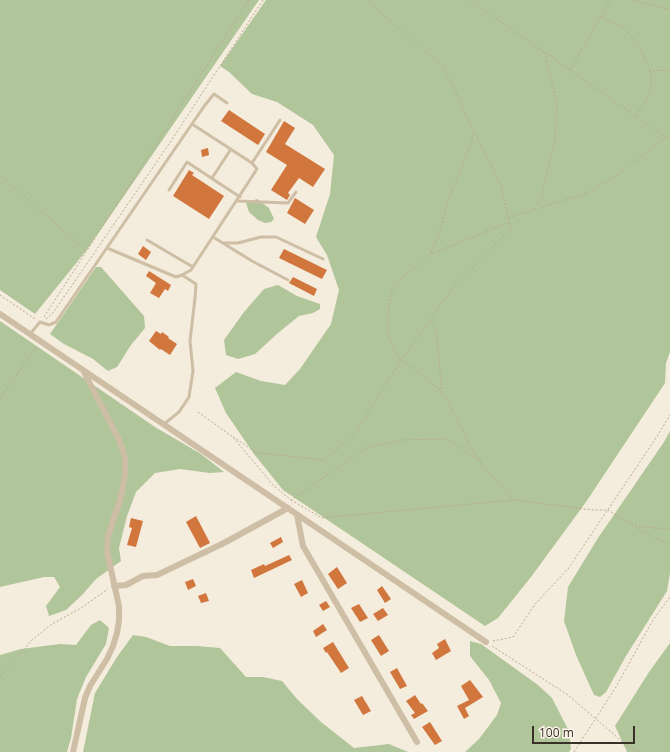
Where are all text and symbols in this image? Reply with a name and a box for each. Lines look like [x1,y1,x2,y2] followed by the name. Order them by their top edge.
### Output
[534,718,637,744] scale bar
[539,724,574,741] text: 100 m

